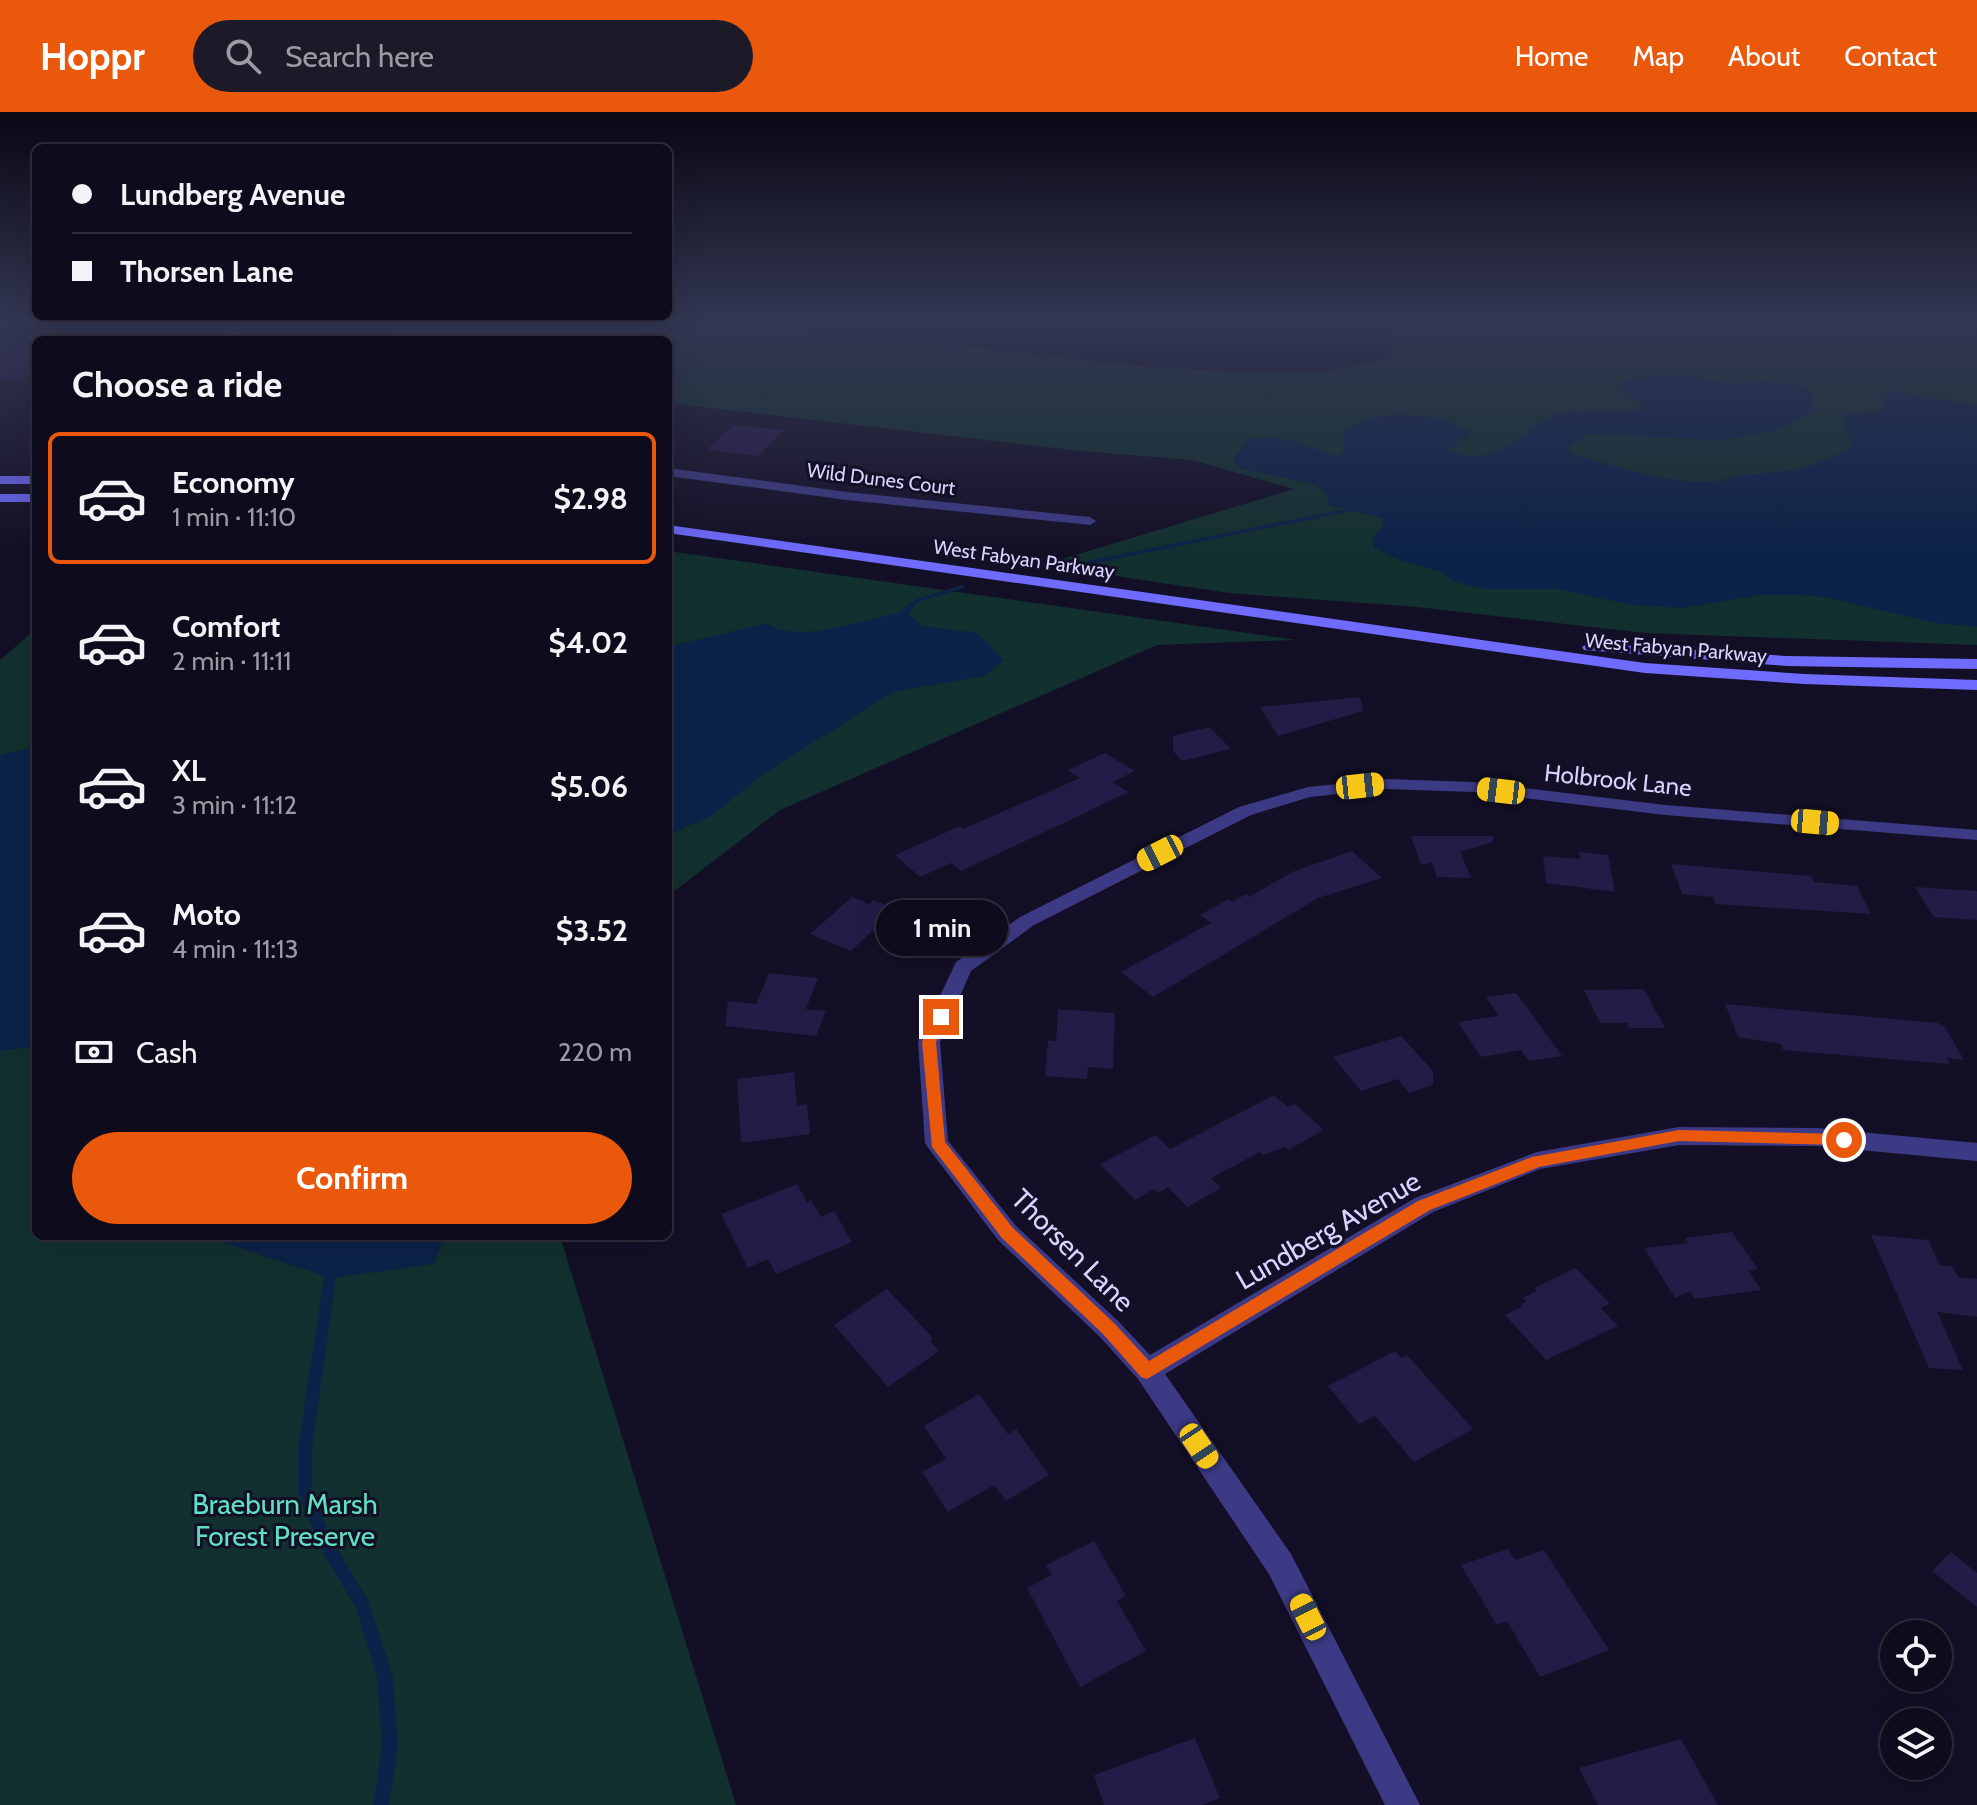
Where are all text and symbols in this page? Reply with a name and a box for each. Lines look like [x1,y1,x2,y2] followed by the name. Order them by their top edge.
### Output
[193,20,753,92] search box
[40,33,145,80] text: Hoppr
[221,34,265,78] icon: search
[285,38,434,75] text: Search here
[1515,39,1588,73] text: Home
[1632,39,1684,73] text: Map
[1728,39,1800,73] text: About
[1844,39,1937,73] text: Contact
[120,176,345,213] text: Lundberg Avenue
[120,253,293,290] text: Thorsen Lane
[72,362,282,406] text: Choose a ride
[806,458,957,500] street label: Wild Dunes Court
[76,462,148,534] icon: car
[172,464,295,501] text: Economy
[554,480,628,517] text: $2.98
[172,501,296,533] text: 1 min · 11:10
[932,534,1116,584] street label: West Fabyan Parkway
[76,606,148,678] icon: car
[172,608,280,645] text: Comfort
[549,624,628,661] text: $4.02
[1584,628,1768,668] street label: West Fabyan Parkway
[172,645,292,677] text: 2 min · 11:11
[76,750,148,822] icon: car
[172,752,206,789] text: XL
[1543,758,1693,802] street label: Holbrook Lane
[550,768,628,805] text: $5.06
[1335,772,1385,800] car
[1476,776,1526,806] car
[172,789,297,821] text: 3 min · 11:12
[1790,808,1840,836] car
[1133,831,1187,875] car
[76,894,148,966] icon: car
[172,896,241,933] text: Moto
[875,901,1007,957] callout: 1 min
[556,912,628,949] text: $3.52
[913,912,971,944] text: 1 min
[172,933,299,965] text: 4 min · 11:13
[923,999,959,1035] route end
[72,1030,116,1074] icon: cash
[136,1034,198,1071] text: Cash
[558,1036,632,1068] text: 220 m
[1826,1122,1862,1158] route start
[72,1132,632,1224] button: Confirm
[1230,1163,1426,1297] street label: Lundberg Avenue
[1005,1182,1141,1318] street label: Thorsen Lane
[1176,1419,1222,1473] car
[192,1487,378,1553] park label: Braeburn Marsh Forest Preserve
[1286,1590,1330,1644] car
[1880,1620,1952,1780] map controls
[1880,1620,1952,1692] button: locate
[1880,1708,1952,1780] button: layers

